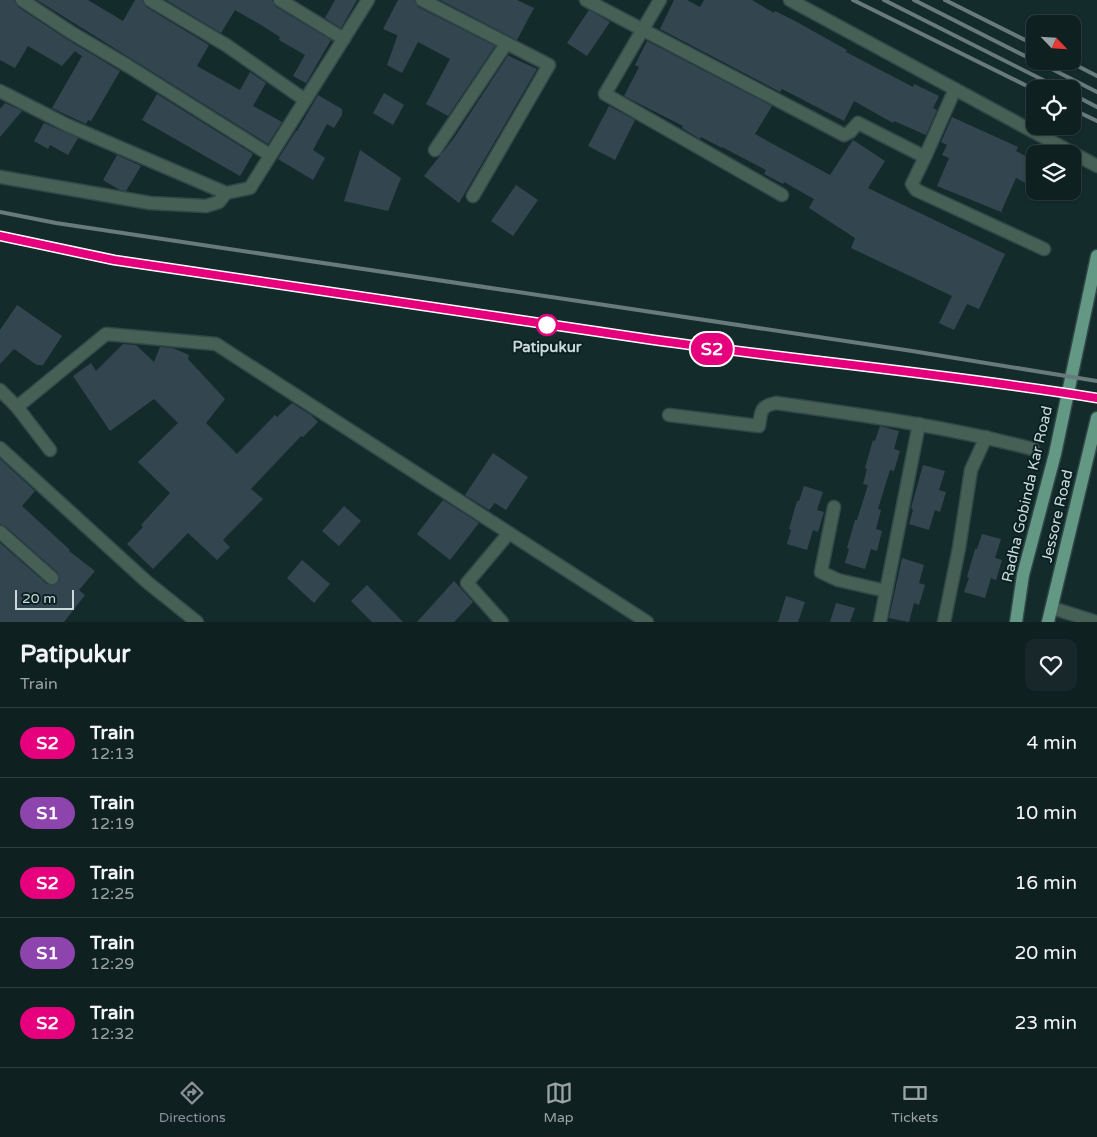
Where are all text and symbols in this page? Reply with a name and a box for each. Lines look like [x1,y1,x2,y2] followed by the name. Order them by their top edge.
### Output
[1026,15,1081,70] north arrow
[1026,15,1081,200] map controls
[1026,80,1081,135] button: locate
[1026,145,1081,200] button: layers
[536,314,558,336] marker: Patipukur
[690,333,734,365] line badge: S2
[512,338,582,357] place label: Patipukur
[701,338,723,360] text: S2
[998,404,1056,584] street label: Radha Gobinda Kar Road
[1038,468,1076,564] street label: Jessore Road
[15,587,74,610] scale bar
[22,590,56,607] text: 20 m
[1025,639,1077,691] button: heart
[20,640,131,669] text: Patipukur
[20,674,58,694] text: Train
[90,722,135,744] text: Train
[36,732,59,754] text: S2
[1026,732,1077,754] text: 4 min
[90,744,134,764] text: 12:13
[90,792,135,814] text: Train
[36,802,59,824] text: S1
[1014,802,1077,824] text: 10 min
[90,814,134,834] text: 12:19
[90,862,135,884] text: Train
[36,872,59,894] text: S2
[1014,872,1077,894] text: 16 min
[90,884,134,904] text: 12:25
[90,932,135,954] text: Train
[36,942,59,964] text: S1
[1014,942,1077,964] text: 20 min
[90,954,134,974] text: 12:29
[90,1002,135,1024] text: Train
[36,1012,59,1034] text: S2
[1014,1012,1077,1034] text: 23 min
[90,1024,134,1044] text: 12:32
[159,1079,226,1126] tab: Directions
[543,1079,574,1126] tab: Map
[891,1079,938,1126] tab: Tickets

